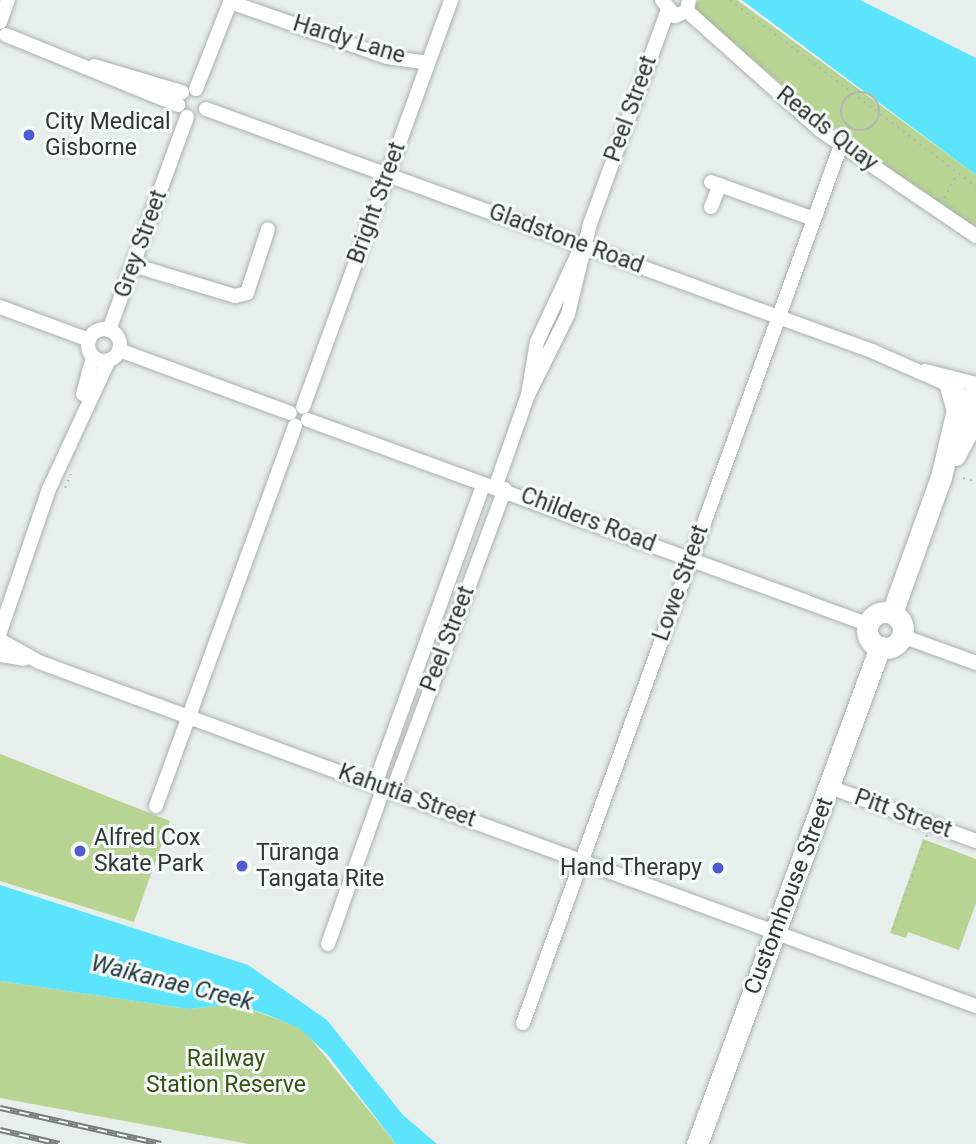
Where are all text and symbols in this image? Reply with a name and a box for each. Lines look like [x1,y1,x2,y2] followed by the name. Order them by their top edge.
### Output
[290,10,408,70] street label: Hardy Lane
[599,52,663,166] street label: Peel Street
[771,81,883,177] street label: Reads Quay
[45,108,171,162] place label: City Medical Gisborne
[19,125,39,145] marker: City Medical Gisborne
[342,139,412,267] street label: Bright Street
[109,186,173,302] street label: Grey Street
[485,198,647,280] street label: Gladstone Road
[517,482,659,558] street label: Childers Road
[647,521,715,645] street label: Lowe Street
[415,582,481,696] street label: Peel Street
[334,758,480,834] street label: Kahutia Street
[851,784,955,844] street label: Pitt Street
[739,793,839,999] street label: Customhouse Street
[94,824,204,878] place label: Alfred Cox Skate Park
[256,839,384,893] place label: Tūranga Tangata Rite
[72,843,88,859] marker: Alfred Cox Skate Park
[560,854,702,882] place label: Hand Therapy
[234,858,250,874] marker: Tūranga Tangata Rite
[708,858,728,878] marker: Hand Therapy
[88,949,256,1017] water label: Waikanae Creek
[146,1045,306,1099] park label: Railway Station Reserve

